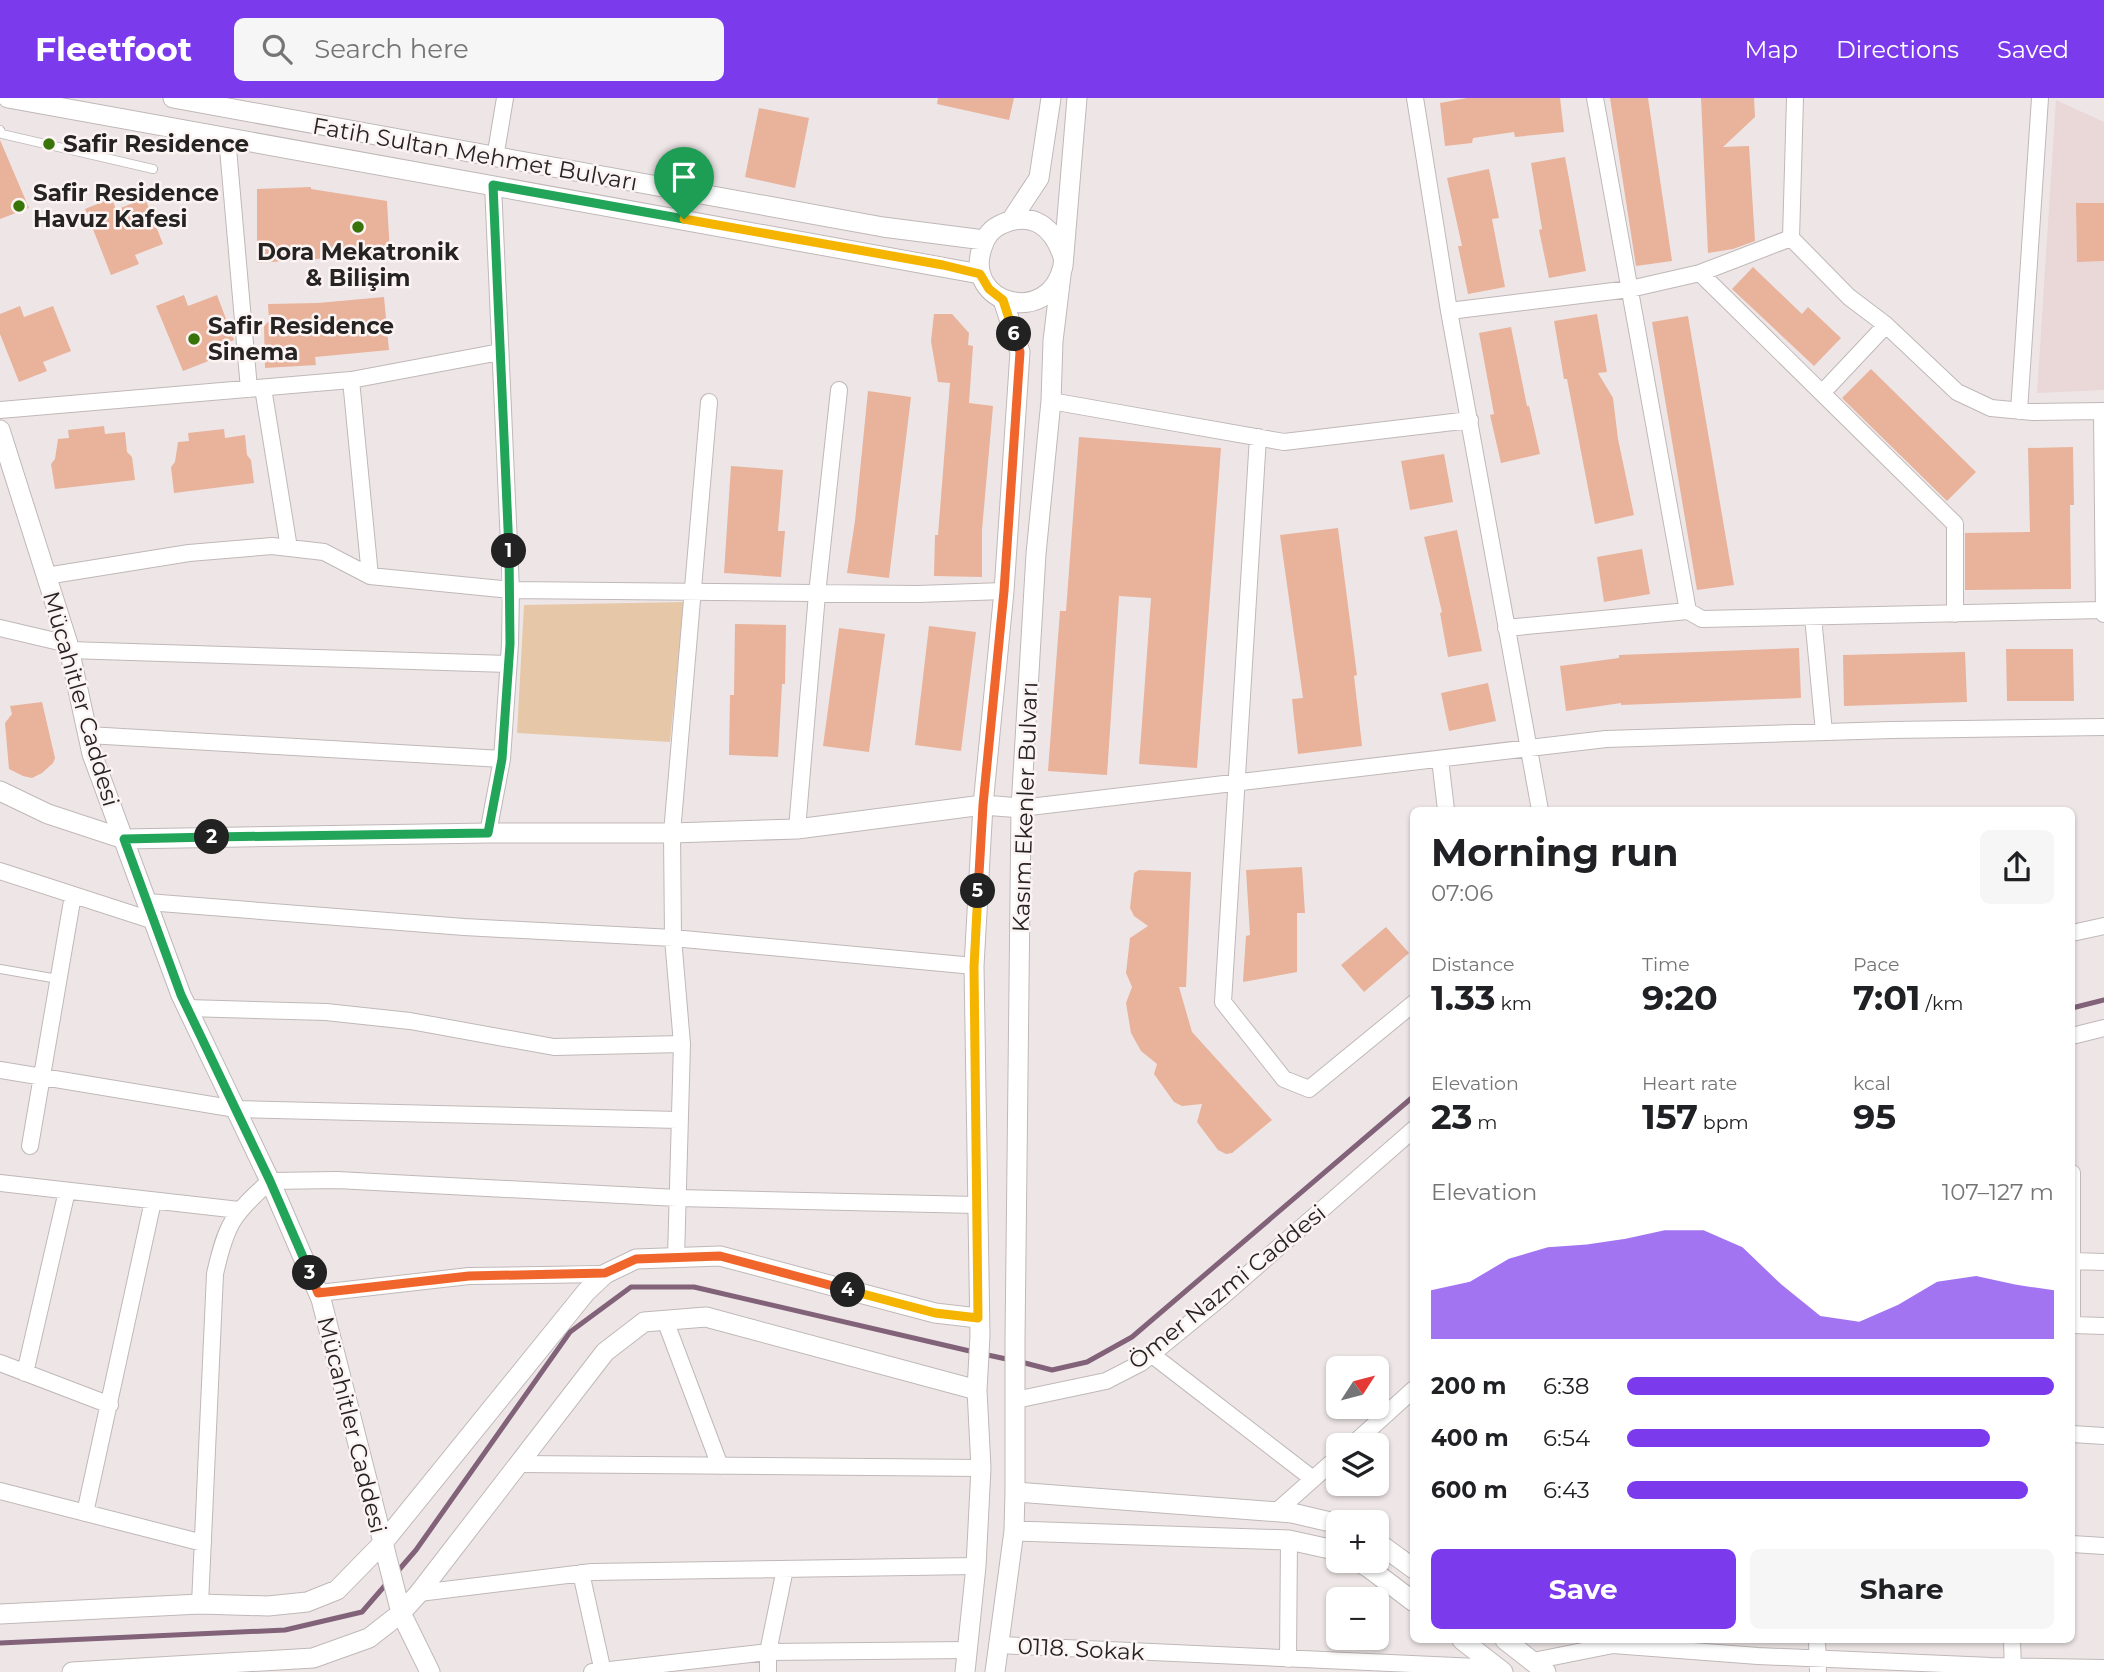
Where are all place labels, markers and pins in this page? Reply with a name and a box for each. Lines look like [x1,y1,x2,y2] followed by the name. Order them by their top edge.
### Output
[63,130,249,158] place label: Safir Residence
[41,136,57,152] marker: Safir Residence
[654,147,714,219] pin
[33,179,219,233] place label: Safir Residence Havuz Kafesi
[11,198,27,214] marker: Safir Residence Havuz Kafesi
[350,219,366,235] marker: Dora Mekatronik & Bilişim
[257,238,460,292] place label: Dora Mekatronik & Bilişim
[208,312,394,366] place label: Safir Residence Sinema
[996,316,1032,352] pin: 6
[186,331,202,347] marker: Safir Residence Sinema
[491,533,526,568] pin: 1
[194,820,230,854] pin: 2
[960,874,996,908] pin: 5
[292,1256,328,1290] pin: 3
[830,1272,866,1308] pin: 4

